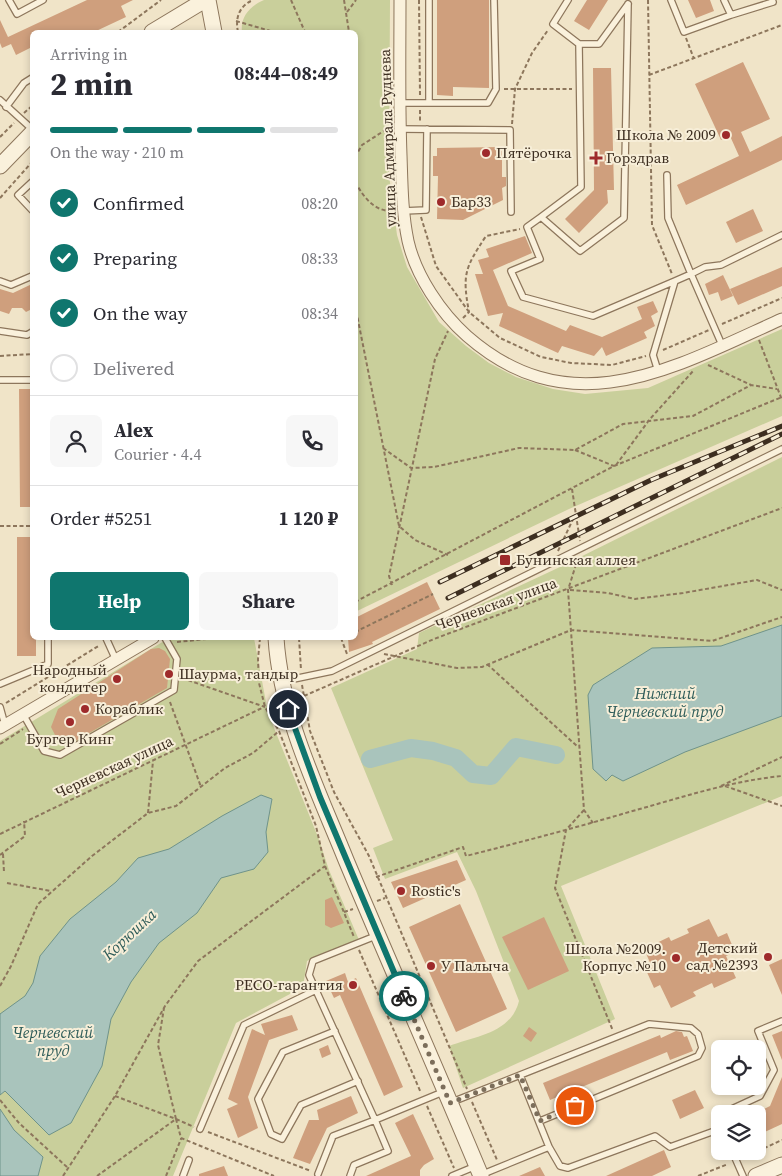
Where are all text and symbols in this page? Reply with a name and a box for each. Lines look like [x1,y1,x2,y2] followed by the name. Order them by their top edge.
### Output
[50,43,128,65] text: Arriving in
[374,48,401,227] street label: улица Адмирала Руднева
[234,60,338,86] text: 08:44–08:49
[50,62,133,106] text: 2 min
[616,124,716,145] place label: Школа № 2009
[720,129,732,141] marker: Школа № 2009
[50,141,184,163] text: On the way · 210 m
[496,142,572,163] place label: Пятёрочка
[480,147,492,159] marker: Пятёрочка
[606,147,669,168] place label: Горздрав
[590,152,602,164] marker: Горздрав
[50,189,78,217] icon: check
[93,190,184,216] text: Confirmed
[451,191,491,212] place label: Бар33
[301,192,338,214] text: 08:20
[435,196,447,208] marker: Бар33
[50,244,78,272] icon: check
[93,245,177,271] text: Preparing
[301,247,338,269] text: 08:33
[50,299,78,327] icon: check
[93,300,188,326] text: On the way
[301,302,338,324] text: 08:34
[93,355,174,381] text: Delivered
[50,415,102,467] button: person
[286,415,338,467] button: phone
[114,417,153,443] text: Alex
[114,443,202,465] text: Courier · 4.4
[50,505,152,531] text: Order #5251
[278,505,338,531] text: 1 120 ₽
[516,549,636,570] place label: Бунинская аллея
[498,553,512,567] marker: Бунинская аллея
[50,572,189,630] button: Help
[199,572,338,630] button: Share
[432,572,560,635] street label: Черневская улица
[33,659,107,697] place label: Народный кондитер
[179,663,298,684] place label: Шаурма, тандыр
[163,668,175,680] marker: Шаурма, тандыр
[111,673,123,685] marker: Народный кондитер
[607,682,724,722] water label: Нижний Черневский пруд
[267,688,309,730] pin
[274,695,302,723] icon: home
[95,698,164,719] place label: Кораблик
[79,703,91,715] marker: Кораблик
[64,716,76,728] marker: Бургер Кинг
[26,728,114,749] place label: Бургер Кинг
[51,730,177,803] street label: Черневская улица
[411,880,461,901] place label: Rostic's
[395,885,407,897] marker: Rostic's
[96,903,161,965] water label: Корюшка
[686,937,758,975] place label: Детский сад №2393
[565,938,666,976] place label: Школа №2009. Корпус №10
[762,951,774,963] marker: Детский сад №2393
[670,952,682,964] marker: Школа №2009. Корпус №10
[441,955,509,976] place label: У Палыча
[425,960,437,972] marker: У Палыча
[379,971,429,1021] courier
[235,974,343,995] place label: РЕСО-гарантия
[347,979,359,991] marker: РЕСО-гарантия
[390,982,418,1010] icon: bike
[13,1021,94,1061] water label: Черневский пруд
[711,1040,766,1160] map controls
[711,1040,766,1095] button: locate
[554,1085,596,1127] pin
[561,1092,589,1120] icon: bag
[711,1105,766,1160] button: layers

